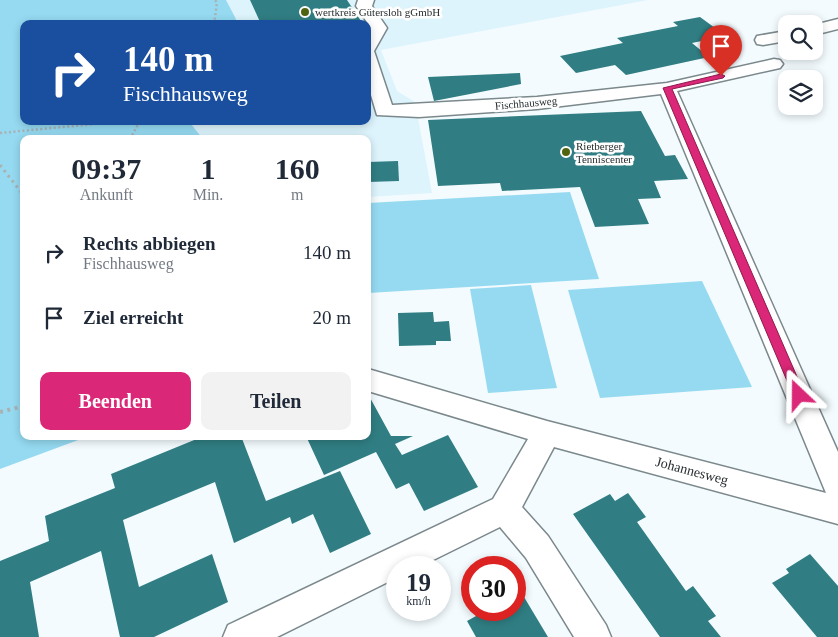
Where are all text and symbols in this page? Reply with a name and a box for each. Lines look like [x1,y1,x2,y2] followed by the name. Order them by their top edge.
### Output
[299,6,311,18] marker: wertkreis Gütersloh gGmbH
[315,6,440,18] place label: wertkreis Gütersloh gGmbH
[778,15,823,115] map controls
[778,15,823,60] button: search
[700,25,742,76] pin
[707,32,735,60] icon: arrive
[40,40,105,105] icon: right
[123,40,213,79] text: 140 m
[778,70,823,115] button: layers
[123,81,248,106] text: Fischhausweg
[494,94,558,112] street label: Fischhausweg
[576,140,632,165] place label: Rietberger Tenniscenter
[560,146,572,158] marker: Rietberger Tenniscenter
[71,152,141,185] text: 09:37
[200,152,215,185] text: 1
[275,152,320,185] text: 160
[80,186,133,203] text: Ankunft
[193,186,223,203] text: Min.
[291,186,303,203] text: m
[83,233,215,254] text: Rechts abbiegen
[40,239,68,267] icon: right
[303,242,351,263] text: 140 m
[83,255,174,272] text: Fischhausweg
[40,304,68,332] icon: arrive
[83,307,183,328] text: Ziel erreicht
[312,307,351,328] text: 20 m
[772,368,824,420] position arrow
[40,372,191,430] button: Beenden
[201,372,351,430] button: Teilen
[654,454,730,488] street label: Johannesweg
[461,556,526,621] speed limit sign: 30
[406,569,431,596] text: 19
[406,594,431,608] text: km/h

